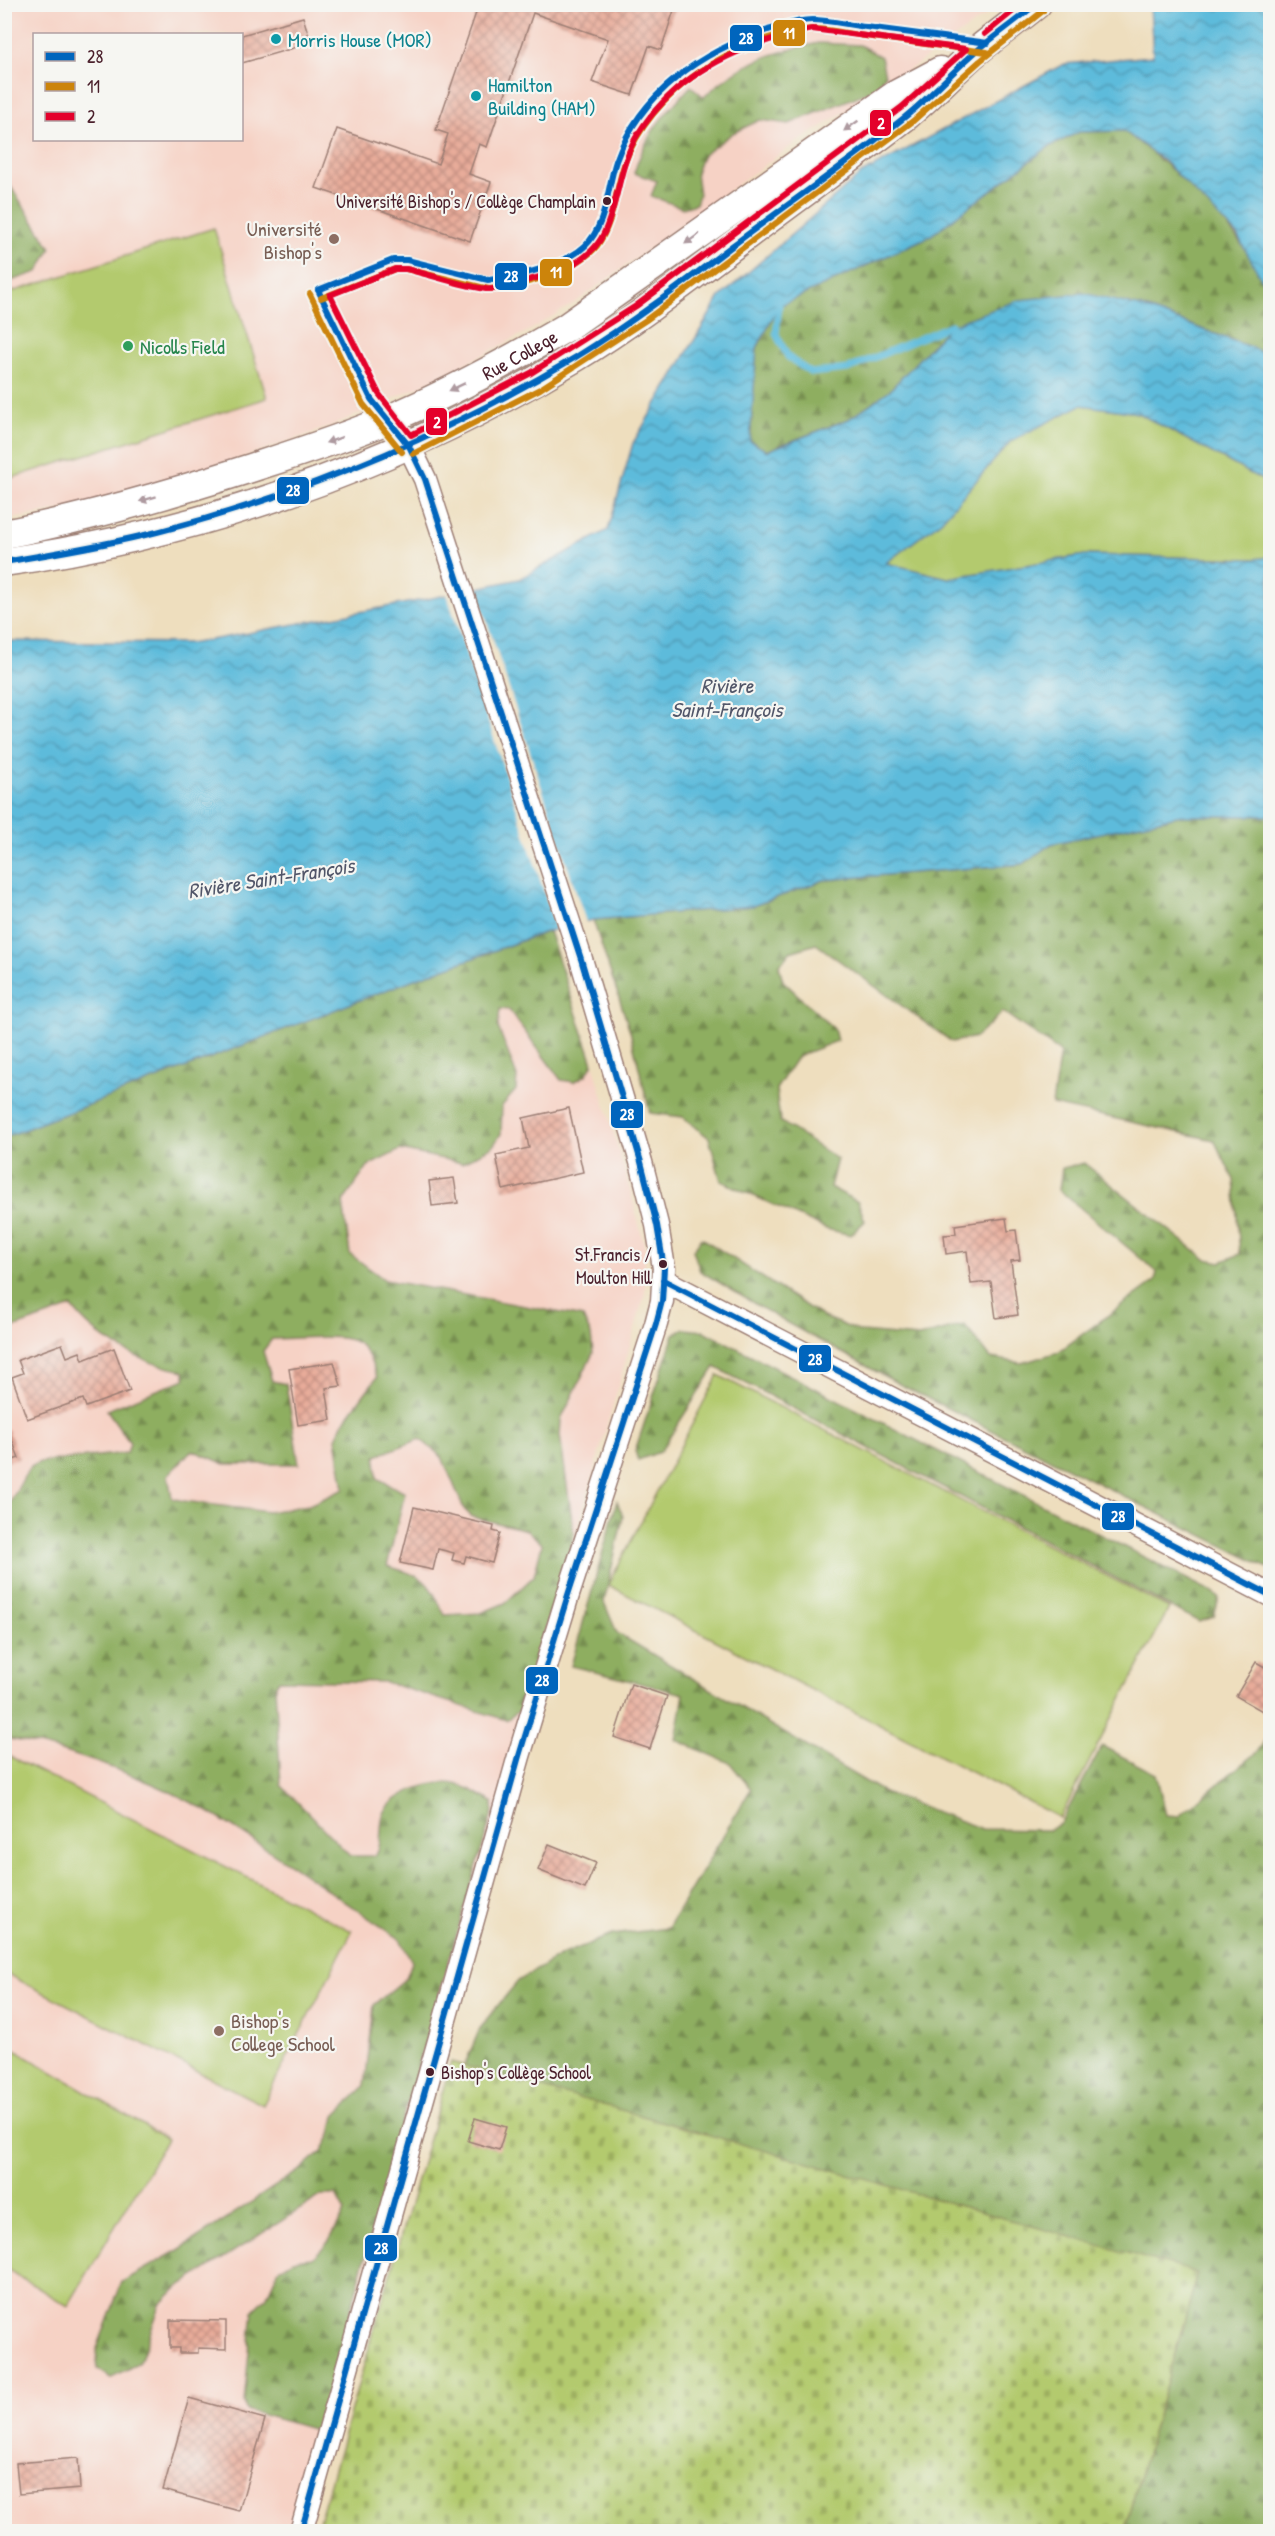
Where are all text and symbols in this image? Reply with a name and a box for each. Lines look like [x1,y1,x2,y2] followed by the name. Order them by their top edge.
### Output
[772,19,806,47] line badge: 11
[783,22,795,44] text: 11
[729,24,763,52] line badge: 28
[288,26,432,53] place label: Morris House (MOR)
[739,27,753,49] text: 28
[269,32,283,46] marker: Morris House (MOR)
[33,33,243,141] legend
[87,44,103,69] text: 28
[488,71,596,121] place label: Hamilton Building (HAM)
[87,74,100,99] text: 11
[469,89,483,103] marker: Hamilton Building (HAM)
[87,104,96,129] text: 2
[869,109,892,137] line badge: 2
[877,112,885,134] text: 2
[844,120,860,132] one-way arrow
[336,189,596,214] place label: Université Bishop's / Collège Champlain
[601,195,613,207] marker: Université Bishop's / Collège Champlain
[247,215,322,265] place label: Université Bishop's
[327,232,341,246] marker: Université Bishop's
[685,233,701,245] one-way arrow
[539,258,573,287] line badge: 11
[550,261,562,283] text: 11
[494,262,528,291] line badge: 28
[504,265,518,287] text: 28
[477,322,562,386] street label: Rue College
[140,333,225,360] place label: Nicolls Field
[121,339,135,353] marker: Nicolls Field
[448,383,465,392] one-way arrow
[425,407,448,436] line badge: 2
[433,411,441,433] text: 2
[325,435,343,445] one-way arrow
[276,476,310,505] line badge: 28
[286,479,300,501] text: 28
[139,495,157,504] one-way arrow
[672,671,784,724] water label: Rivière Saint-François
[186,850,358,905] water label: Rivière Saint-François
[610,1100,644,1129] line badge: 28
[620,1103,634,1125] text: 28
[575,1242,652,1290] place label: St.Francis / Moulton Hill
[657,1258,669,1270] marker: St.Francis / Moulton Hill
[798,1344,832,1373] line badge: 28
[808,1348,822,1370] text: 28
[1101,1502,1135,1531] line badge: 28
[1111,1505,1125,1527] text: 28
[525,1666,559,1695] line badge: 28
[535,1669,549,1691] text: 28
[231,2007,336,2057] place label: Bishop's College School
[212,2024,226,2038] marker: Bishop's College School
[441,2060,591,2085] place label: Bishop's Collège School
[424,2066,436,2078] marker: Bishop's Collège School
[364,2234,398,2262] line badge: 28
[374,2237,388,2259] text: 28

